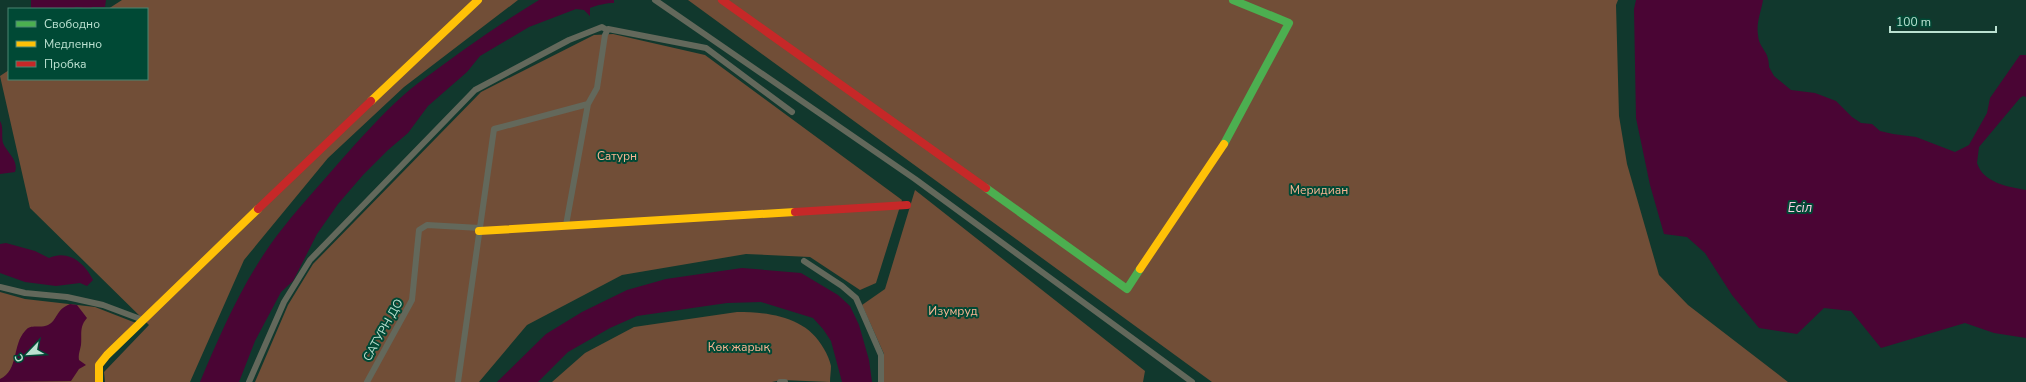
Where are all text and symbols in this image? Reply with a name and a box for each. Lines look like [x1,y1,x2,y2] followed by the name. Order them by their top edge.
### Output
[8,8,148,80] legend
[1890,8,1996,34] scale bar
[1896,14,1931,30] text: 100 m
[44,16,100,32] text: Свободно
[44,36,102,52] text: Медленно
[44,56,87,72] text: Пробка
[597,148,637,164] park label: Сатурн
[1290,182,1348,198] park label: Меридиан
[1788,199,1812,217] water label: Есіл
[359,296,407,364] street label: САТУРН ДО
[928,303,978,319] park label: Изумруд
[8,334,48,374] north arrow
[708,339,770,355] park label: Көк жарық
[11,351,28,365] text: С

